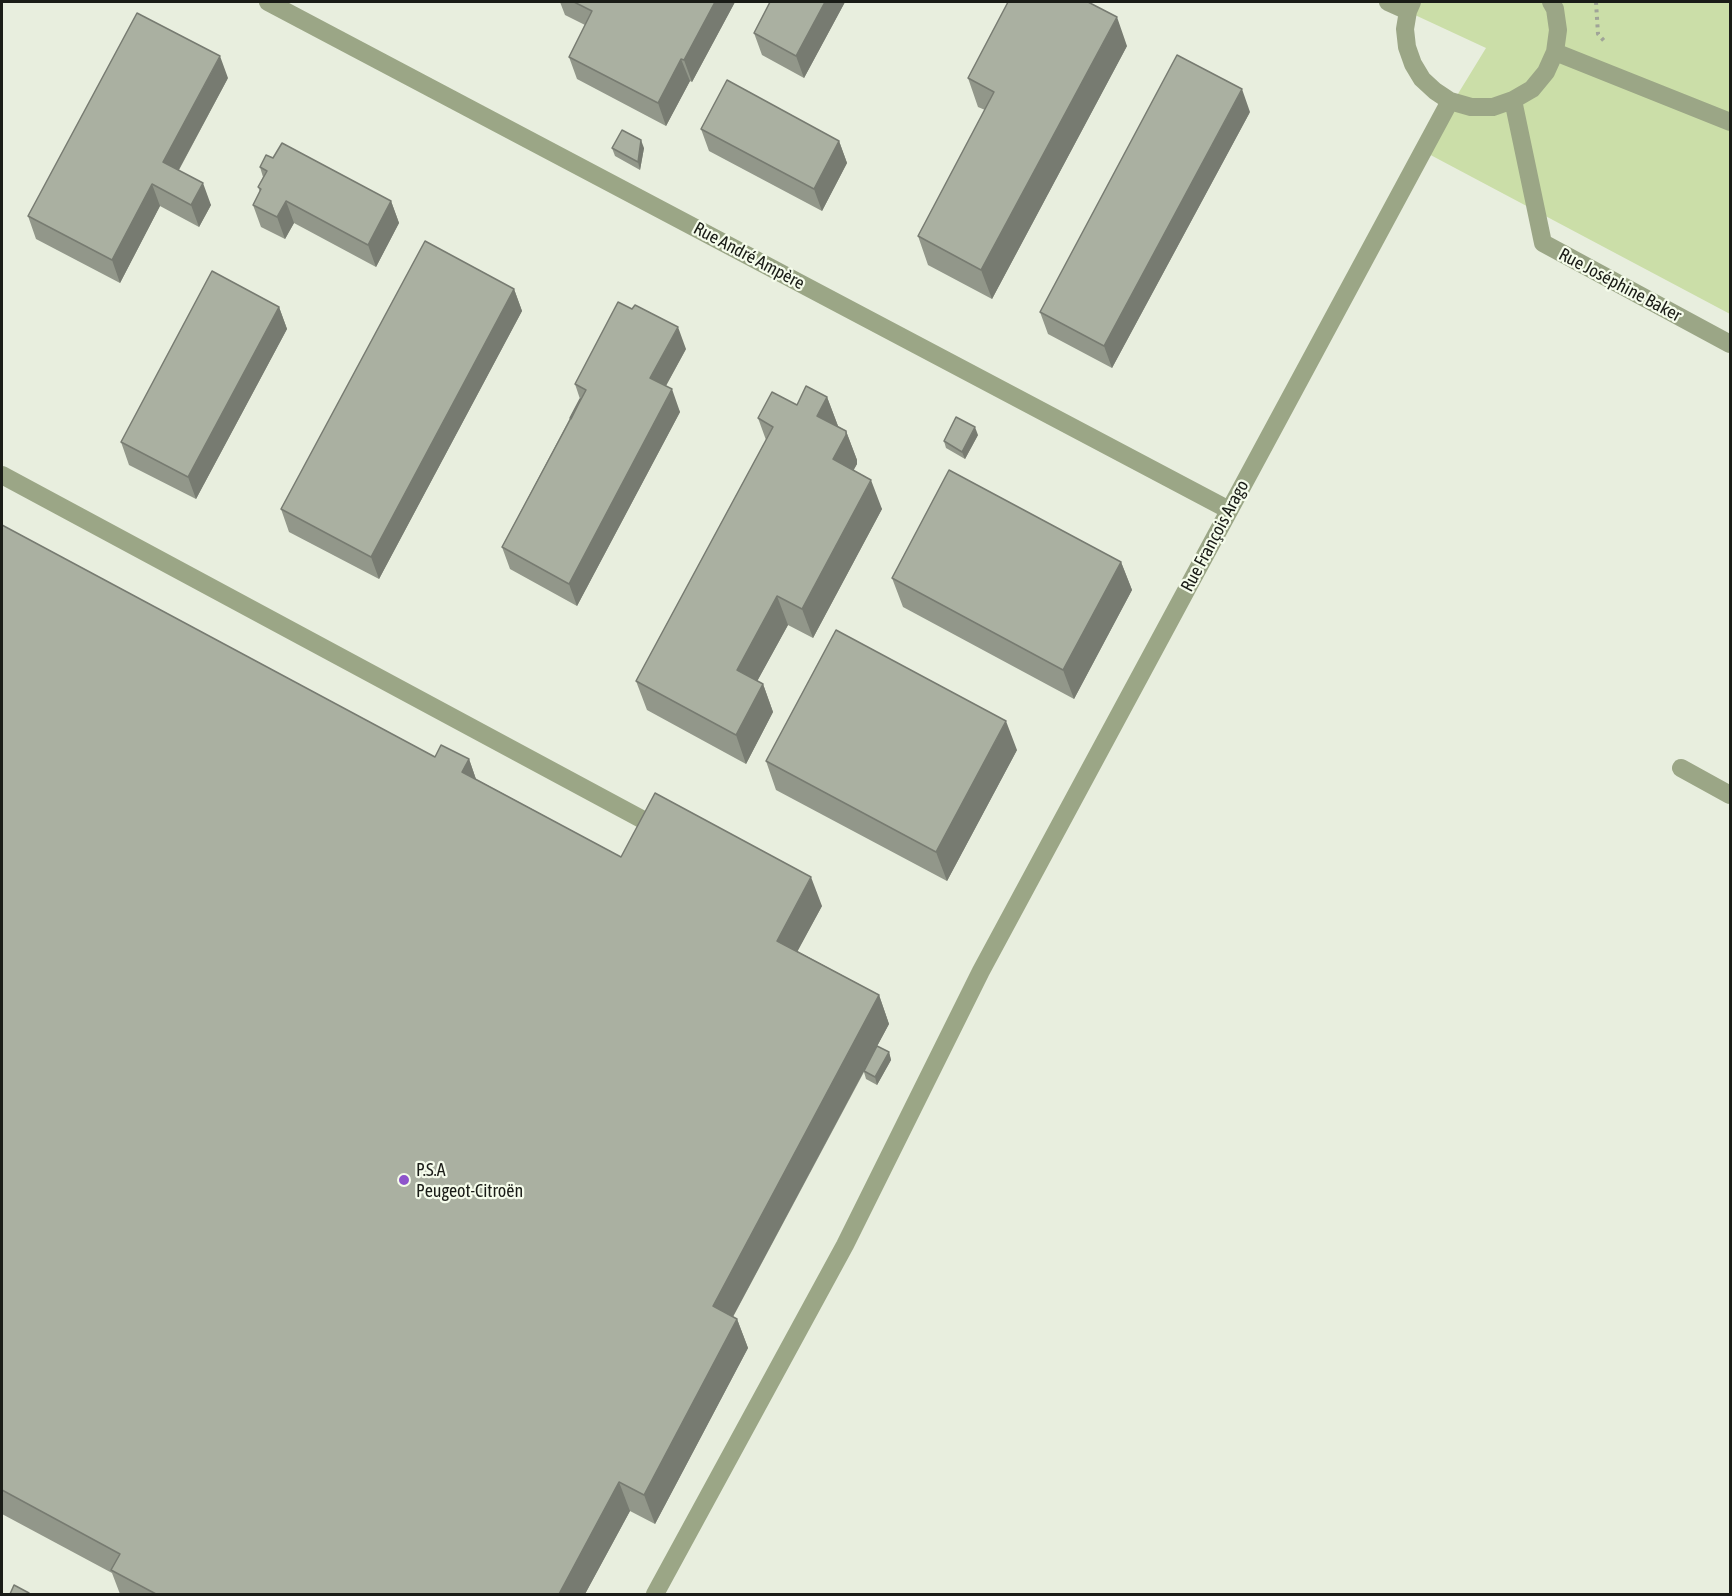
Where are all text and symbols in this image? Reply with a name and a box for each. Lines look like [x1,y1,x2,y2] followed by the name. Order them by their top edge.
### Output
[690,218,808,294] street label: Rue André Ampère
[1555,244,1685,326] street label: Rue Joséphine Baker
[1177,476,1253,596] street label: Rue François Arago
[416,1159,523,1202] place label: P.S.A Peugeot-Citroën
[397,1173,411,1187] marker: P.S.A Peugeot-Citroën

